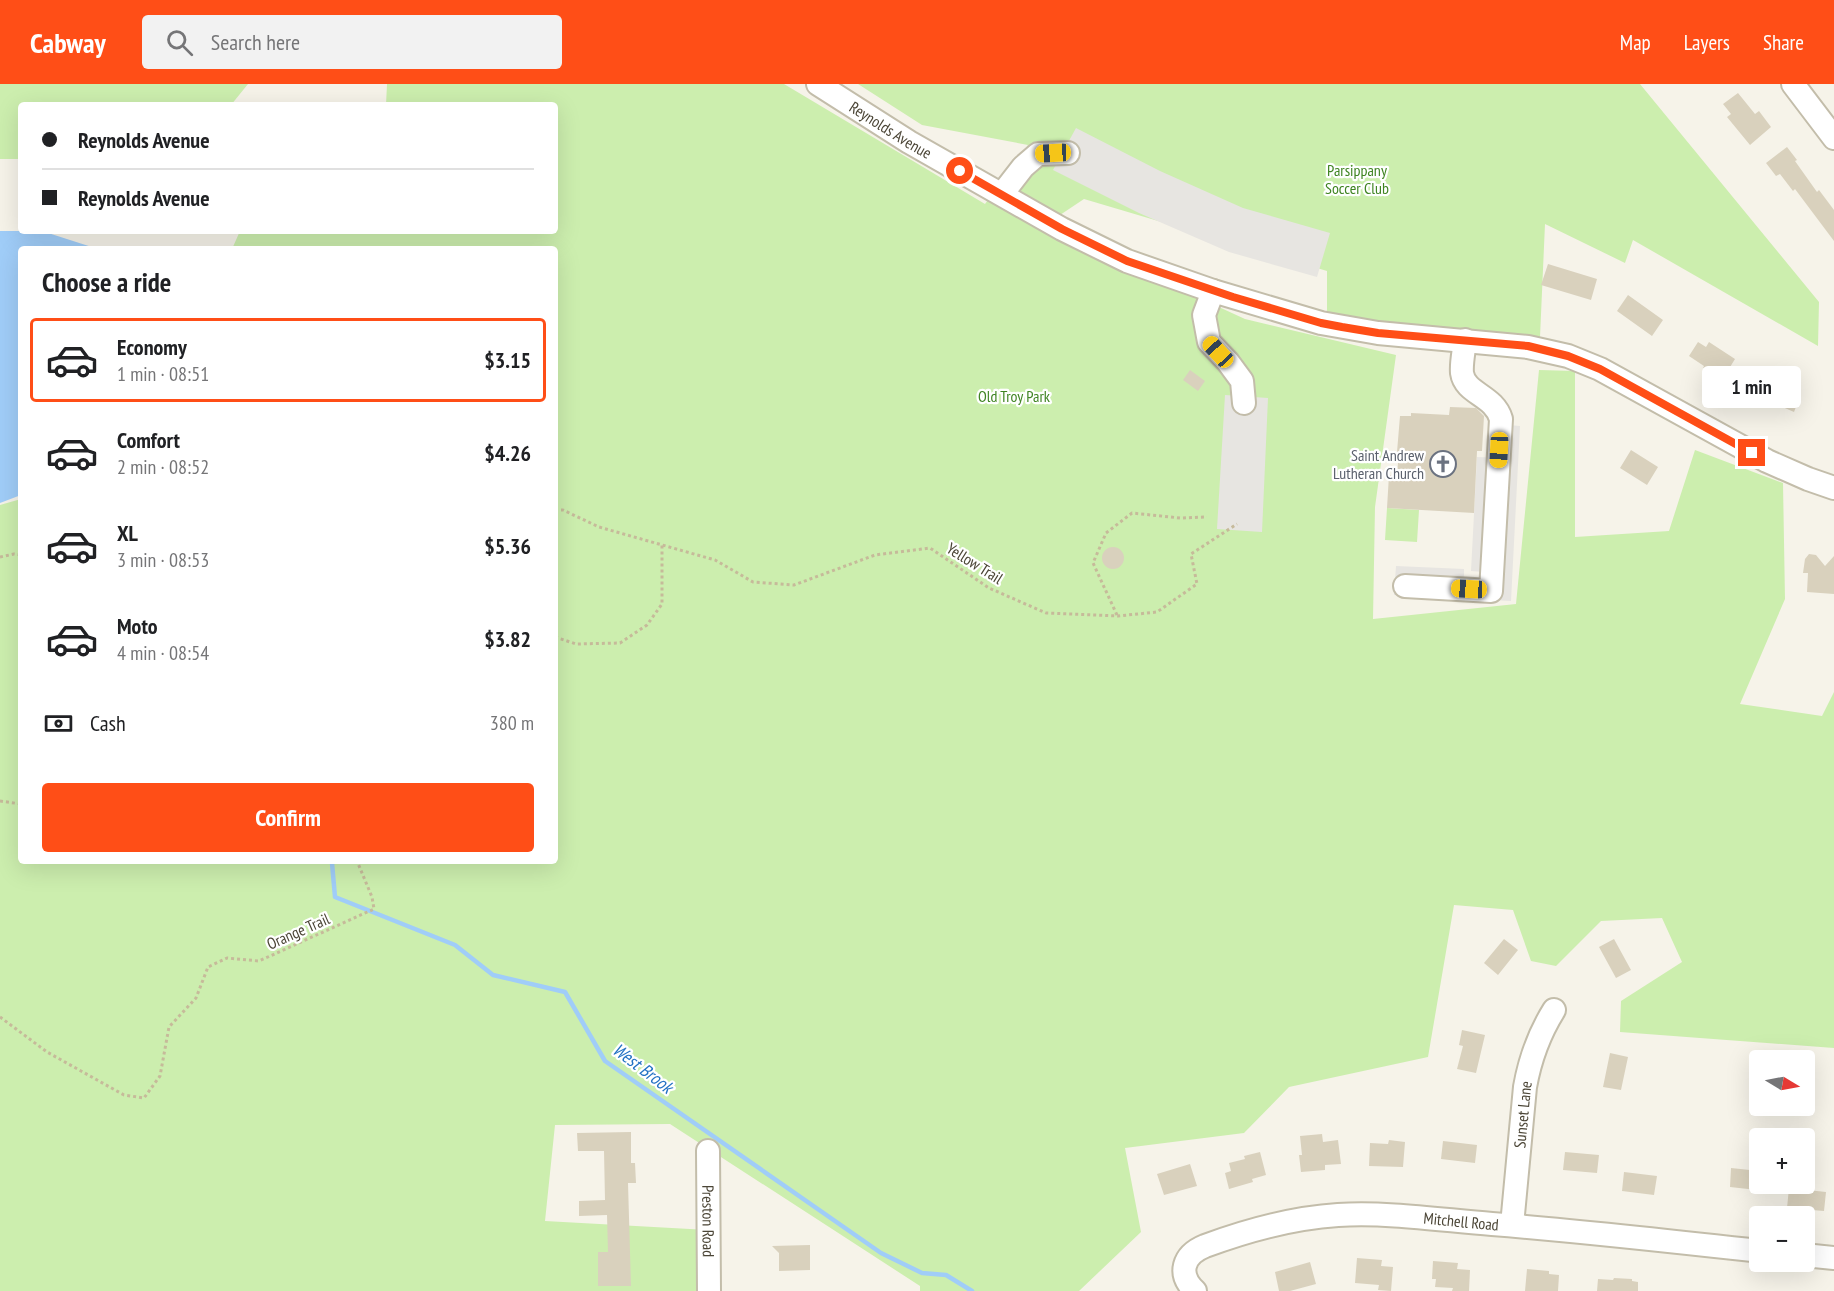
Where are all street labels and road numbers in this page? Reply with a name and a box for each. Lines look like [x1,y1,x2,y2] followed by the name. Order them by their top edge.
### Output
[846,97,935,163] street label: Reynolds Avenue
[943,538,1007,588] street label: Yellow Trail
[263,908,333,954] street label: Orange Trail
[1509,1079,1536,1149] street label: Sunset Lane
[698,1185,719,1257] street label: Preston Road
[1423,1208,1500,1235] street label: Mitchell Road

